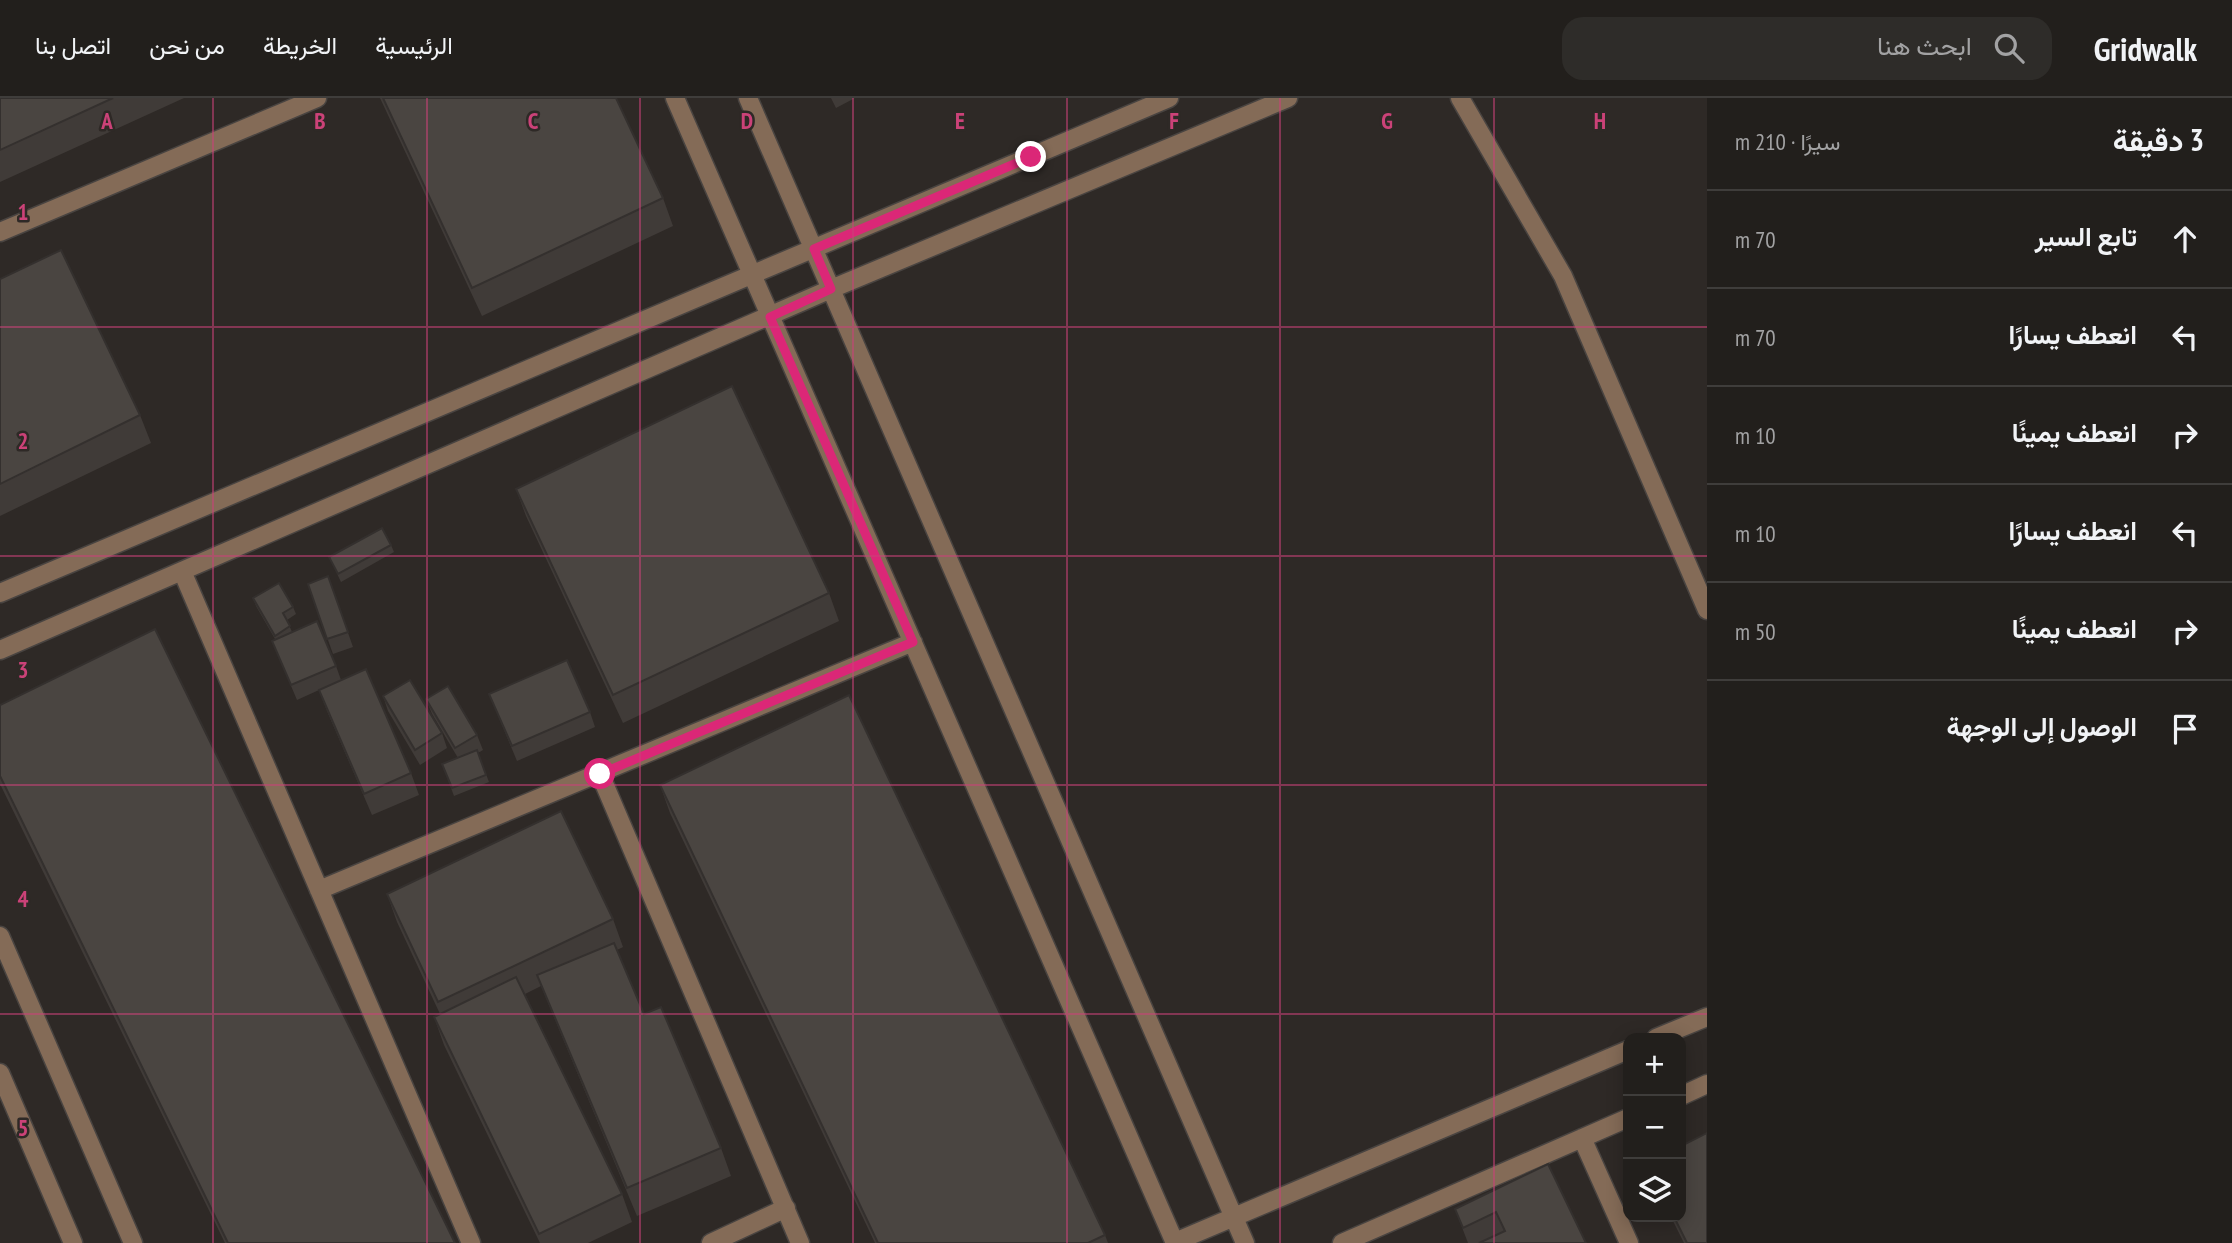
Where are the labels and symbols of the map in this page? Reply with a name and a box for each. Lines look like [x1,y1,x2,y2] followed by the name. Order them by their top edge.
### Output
[100,106,113,135] text: A
[314,106,326,135] text: B
[528,106,539,135] text: C
[741,106,753,135] text: D
[955,106,965,135] text: E
[1169,106,1179,135] text: F
[1381,106,1393,135] text: G
[1594,106,1606,135] text: H
[1015,141,1046,172] route end
[18,197,29,226] text: 1
[18,426,29,455] text: 2
[18,655,29,684] text: 3
[584,758,615,789] route start
[18,884,29,913] text: 4
[18,1113,29,1142] text: 5

